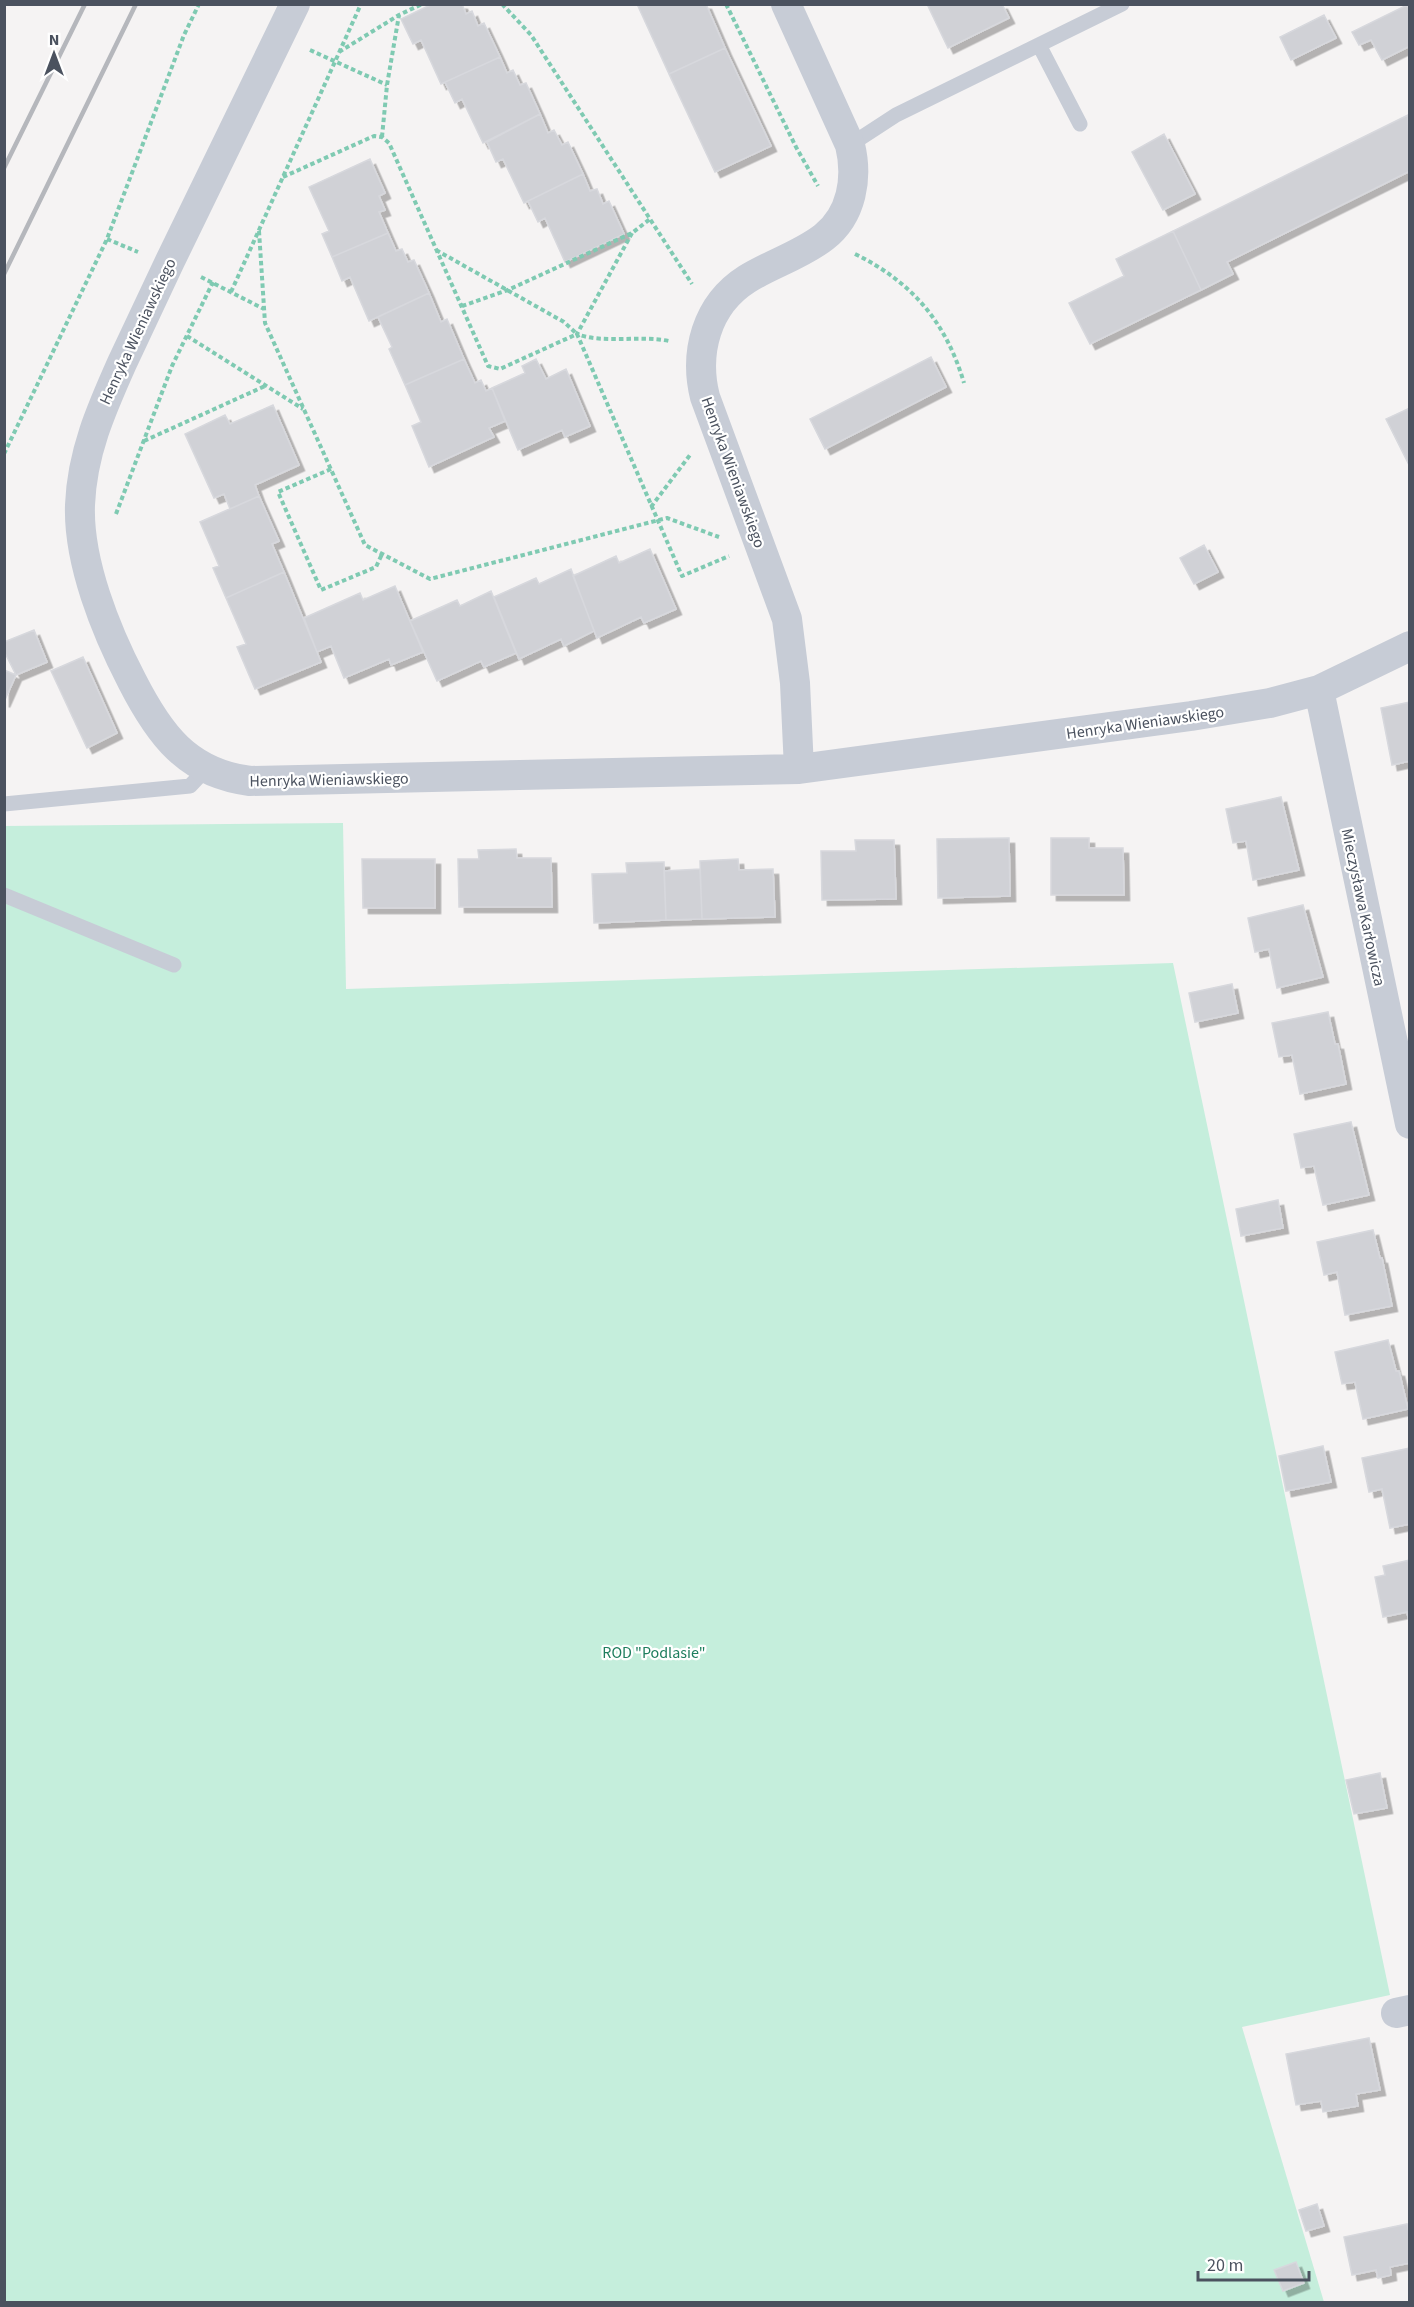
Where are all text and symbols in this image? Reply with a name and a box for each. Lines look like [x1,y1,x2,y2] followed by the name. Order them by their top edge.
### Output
[24,24,84,84] north arrow
[49,29,59,51] text: N
[94,255,182,408] street label: Henryka Wieniawskiego
[696,394,771,551] street label: Henryka Wieniawskiego
[1065,701,1225,745] street label: Henryka Wieniawskiego
[249,768,409,792] street label: Henryka Wieniawskiego
[1336,826,1390,988] street label: Mieczysława Karłowicza
[602,1642,706,1664] park label: ROD "Podlasie"
[1198,2244,1309,2282] scale bar
[1207,2253,1243,2278] text: 20 m

